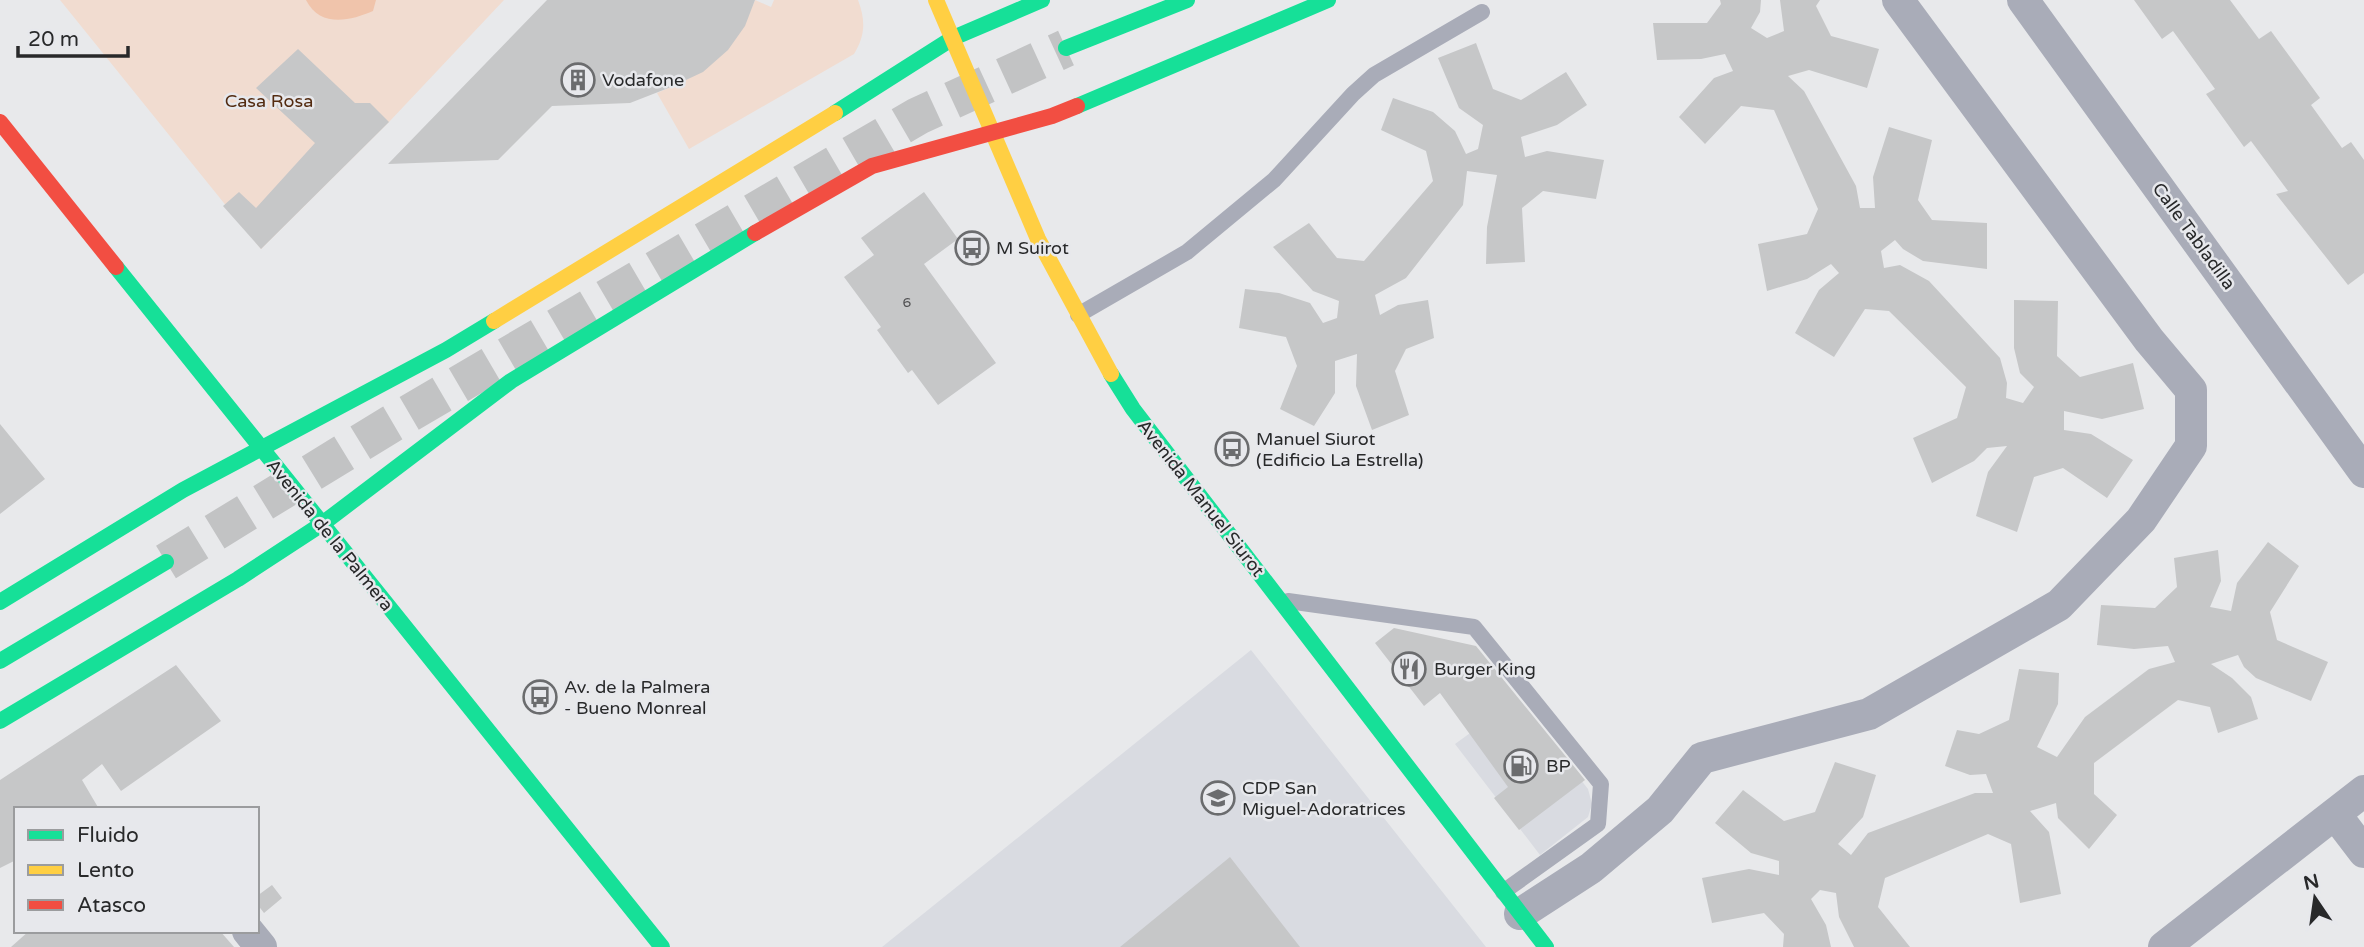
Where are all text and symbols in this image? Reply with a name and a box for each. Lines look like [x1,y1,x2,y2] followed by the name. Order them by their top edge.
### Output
[18,14,128,58] scale bar
[28,27,79,52] text: 20 m
[559,61,597,99] building icon: Vodafone
[602,69,684,91] place label: Vodafone
[225,90,313,112] park label: Casa Rosa
[2148,178,2240,294] street label: Calle Tabladilla
[953,229,991,267] bus stop icon: M Suirot
[996,237,1069,259] place label: M Suirot
[903,294,912,311] house number: 6
[1133,415,1269,581] street label: Avenida Manuel Siurot
[1256,428,1423,471] place label: Manuel Siurot (Edificio La Estrella)
[1213,430,1251,468] bus stop icon: Manuel Siurot (Edificio La Estrella)
[262,454,398,616] street label: Avenida de la Palmera
[1390,650,1428,688] restaurant icon: Burger King
[1434,658,1536,680] place label: Burger King
[564,676,710,719] place label: Av. de la Palmera - Bueno Monreal
[521,678,559,716] bus stop icon: Av. de la Palmera - Bueno Monreal
[1502,747,1540,785] fuel station icon: BP
[1546,755,1571,777] place label: BP
[1242,777,1406,820] place label: CDP San Miguel-Adoratrices
[1199,779,1237,817] school or university icon: CDP San Miguel-Adoratrices
[14,807,259,933] legend
[77,823,139,848] text: Fluido
[77,858,134,883] text: Lento
[2280,863,2350,933] north arrow
[2301,870,2321,895] text: N
[77,893,146,918] text: Atasco

